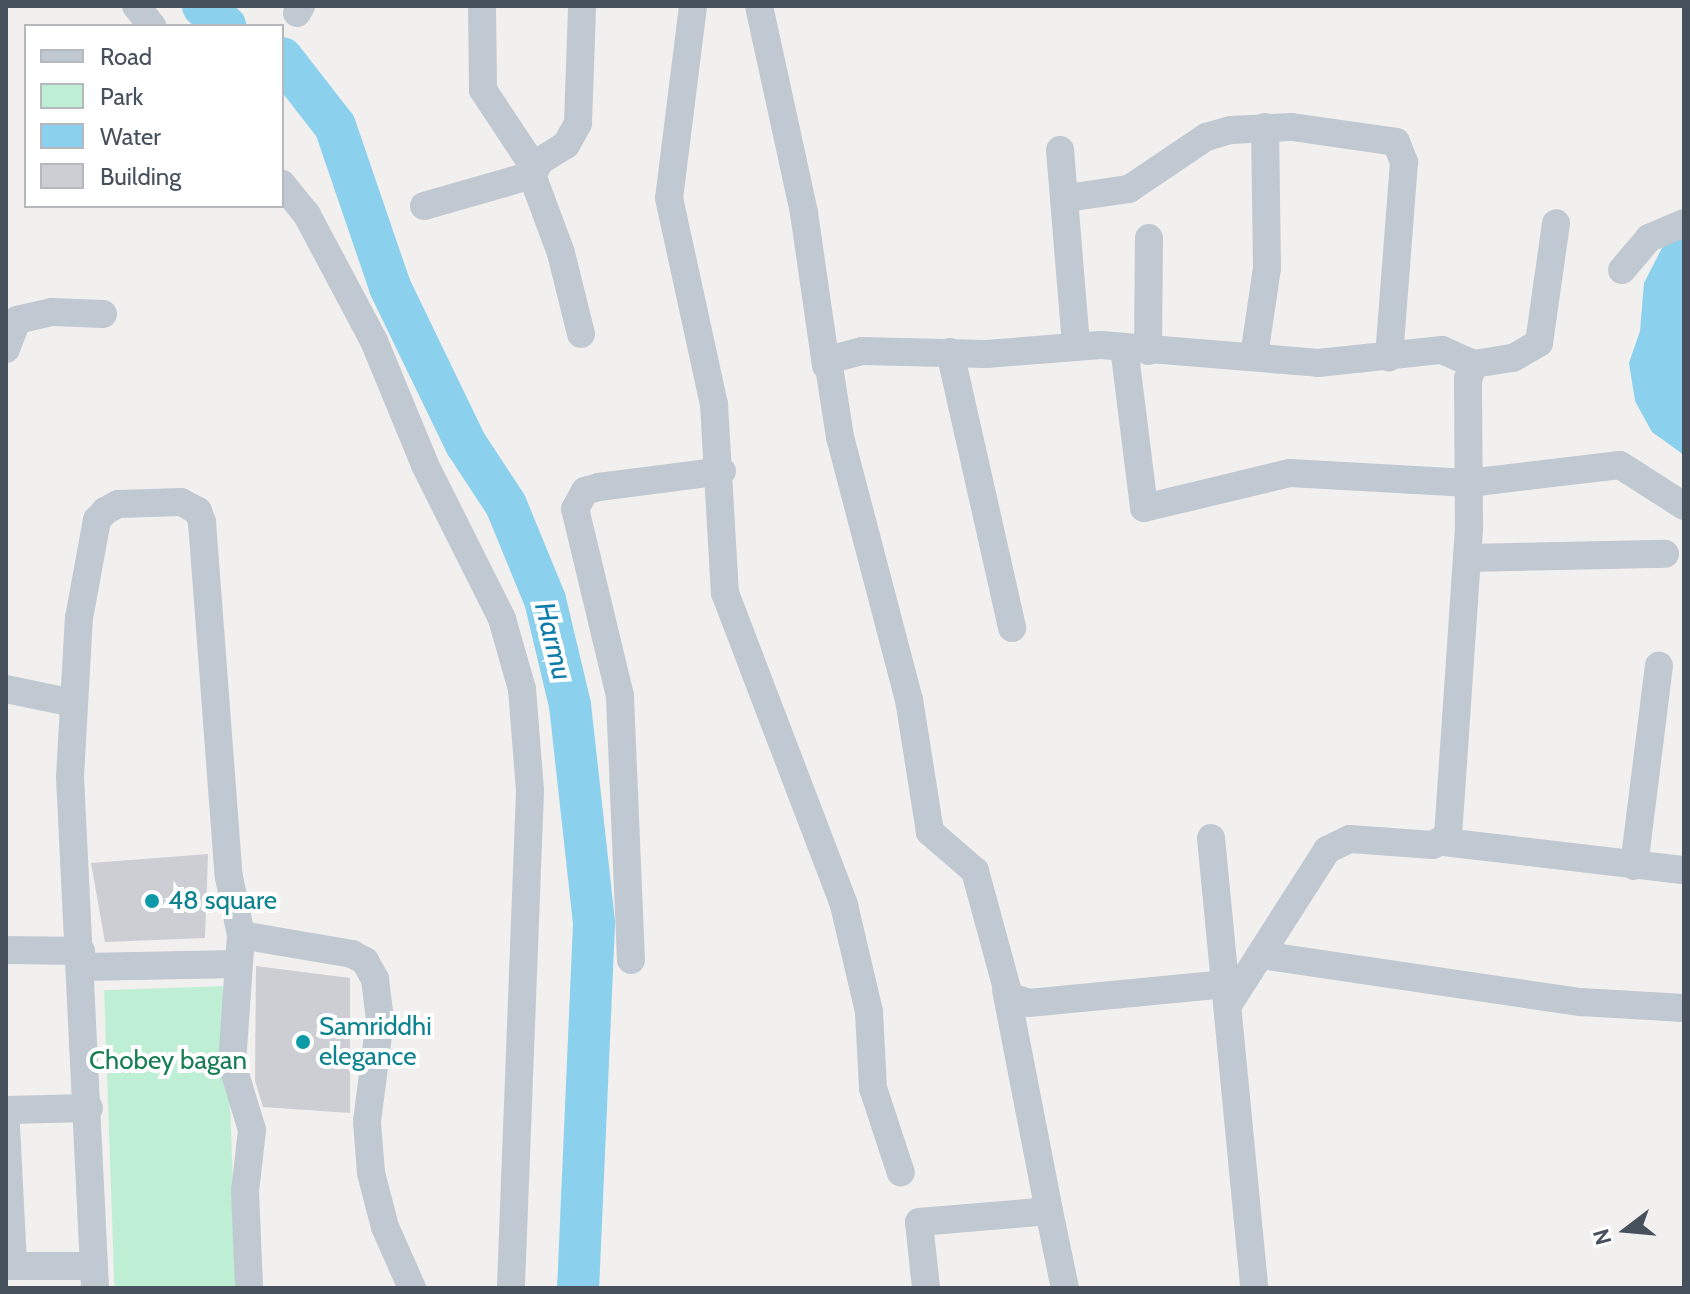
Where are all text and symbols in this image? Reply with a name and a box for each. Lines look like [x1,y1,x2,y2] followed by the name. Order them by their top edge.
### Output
[24,24,284,208] legend
[100,42,152,71] text: Road
[100,82,143,111] text: Park
[100,122,161,151] text: Water
[100,162,181,191] text: Building
[528,599,580,683] water label: Harmu
[168,885,277,917] place label: 48 square
[143,892,161,910] marker: 48 square
[319,1011,432,1072] place label: Samriddhi elegance
[294,1033,312,1051] marker: Samriddhi elegance
[89,1045,247,1077] park label: Chobey bagan
[1586,1190,1666,1270] north arrow
[1587,1226,1618,1248] text: N

